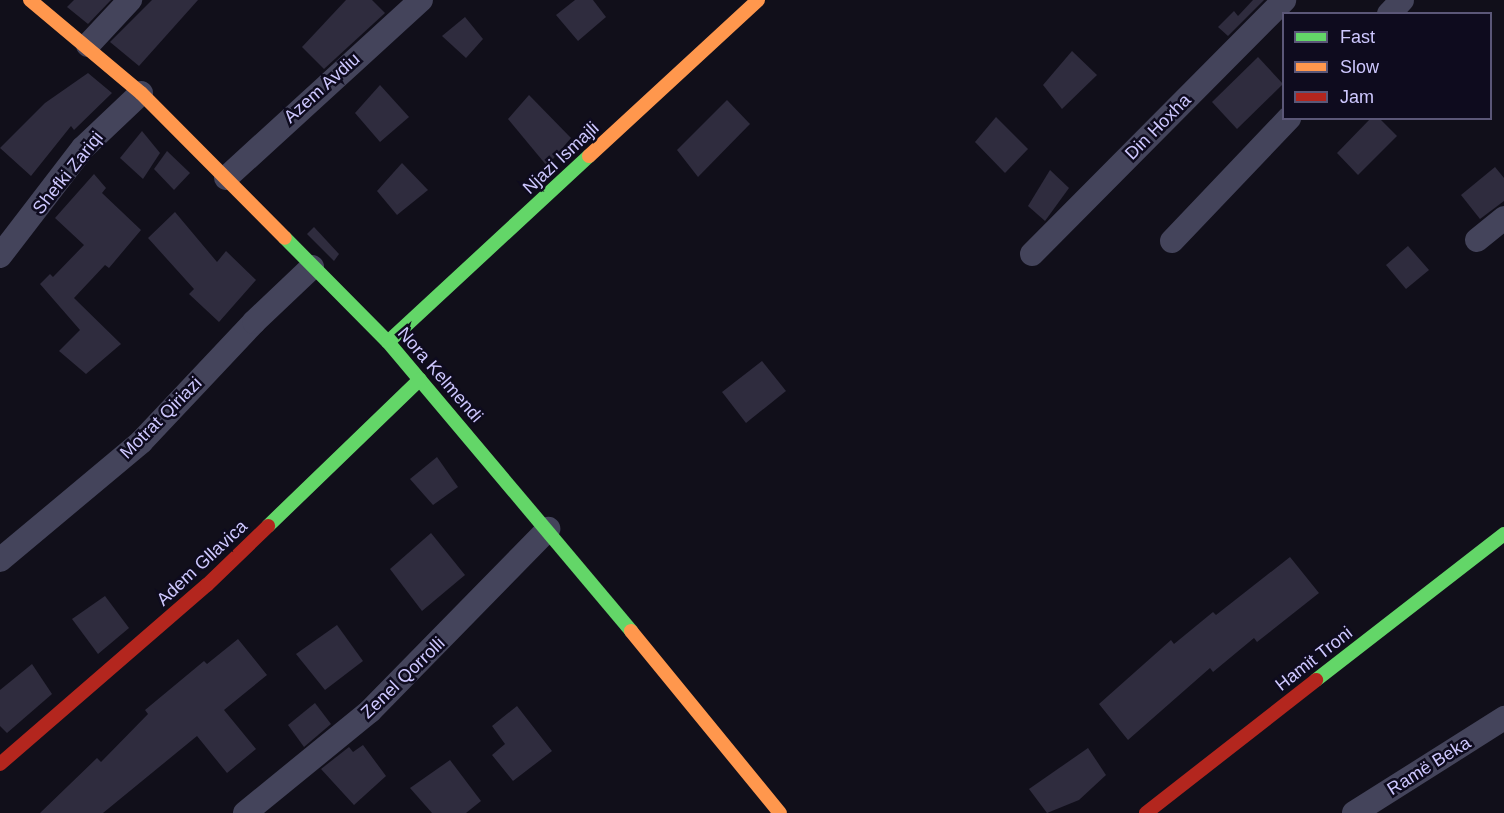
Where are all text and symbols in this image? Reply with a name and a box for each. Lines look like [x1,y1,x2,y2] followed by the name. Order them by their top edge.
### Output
[1282,12,1492,120] legend
[1340,27,1375,47] text: Fast
[279,48,365,128] street label: Azem Avdiu
[1340,57,1379,77] text: Slow
[1340,87,1374,107] text: Jam
[1121,90,1195,164] street label: Din Hoxha
[519,117,603,199] street label: Njazi Ismajli
[28,127,108,219] street label: Shefki Zariqi
[393,323,487,427] street label: Nora Kelmendi
[116,373,206,463] street label: Motrat Qiriazi
[152,516,252,610] street label: Adem Gllavica
[1271,622,1357,696] street label: Hamit Troni
[357,633,449,723] street label: Zenel Qorrolli
[1383,732,1475,800] street label: Ramë Beka

